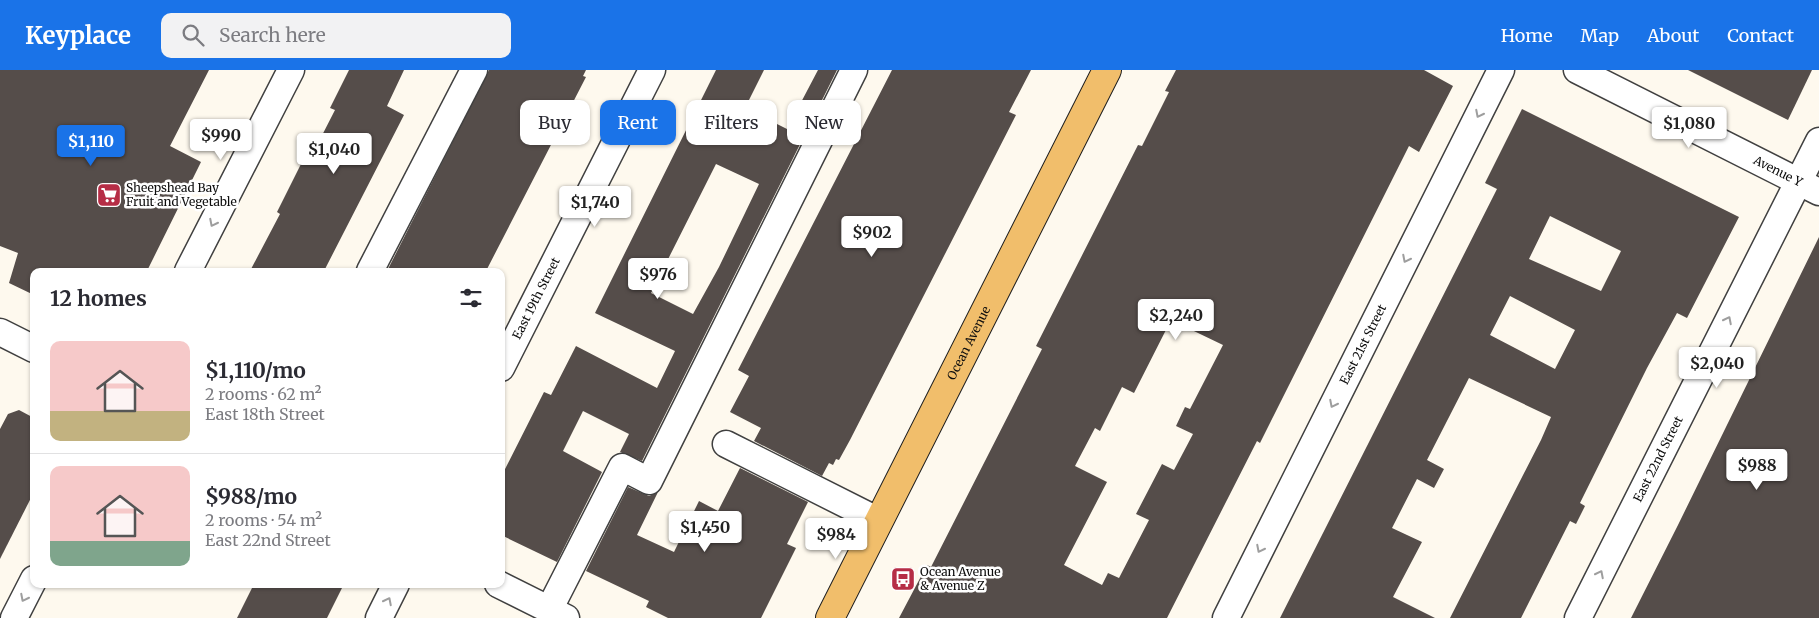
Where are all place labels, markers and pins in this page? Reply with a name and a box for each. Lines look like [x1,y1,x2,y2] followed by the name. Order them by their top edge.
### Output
[1648,106,1730,149] pin: $1,080
[191,118,251,161] pin: $990
[50,124,132,167] pin: $1,110
[293,132,375,175] pin: $1,040
[126,180,237,209] place label: Sheepshead Bay Fruit and Vegetable
[96,182,122,208] supermarket icon: Sheepshead Bay Fruit and Vegetable
[554,186,636,228] pin: $1,740
[842,216,902,258] pin: $902
[628,258,688,300] pin: $976
[1135,298,1217,341] pin: $2,240
[1676,346,1758,389] pin: $2,040
[1727,448,1787,491] pin: $988
[664,510,746,553] pin: $1,450
[806,518,866,560] pin: $984
[920,564,1000,593] place label: Ocean Avenue & Avenue Z
[890,566,916,592] bus stop icon: Ocean Avenue & Avenue Z

